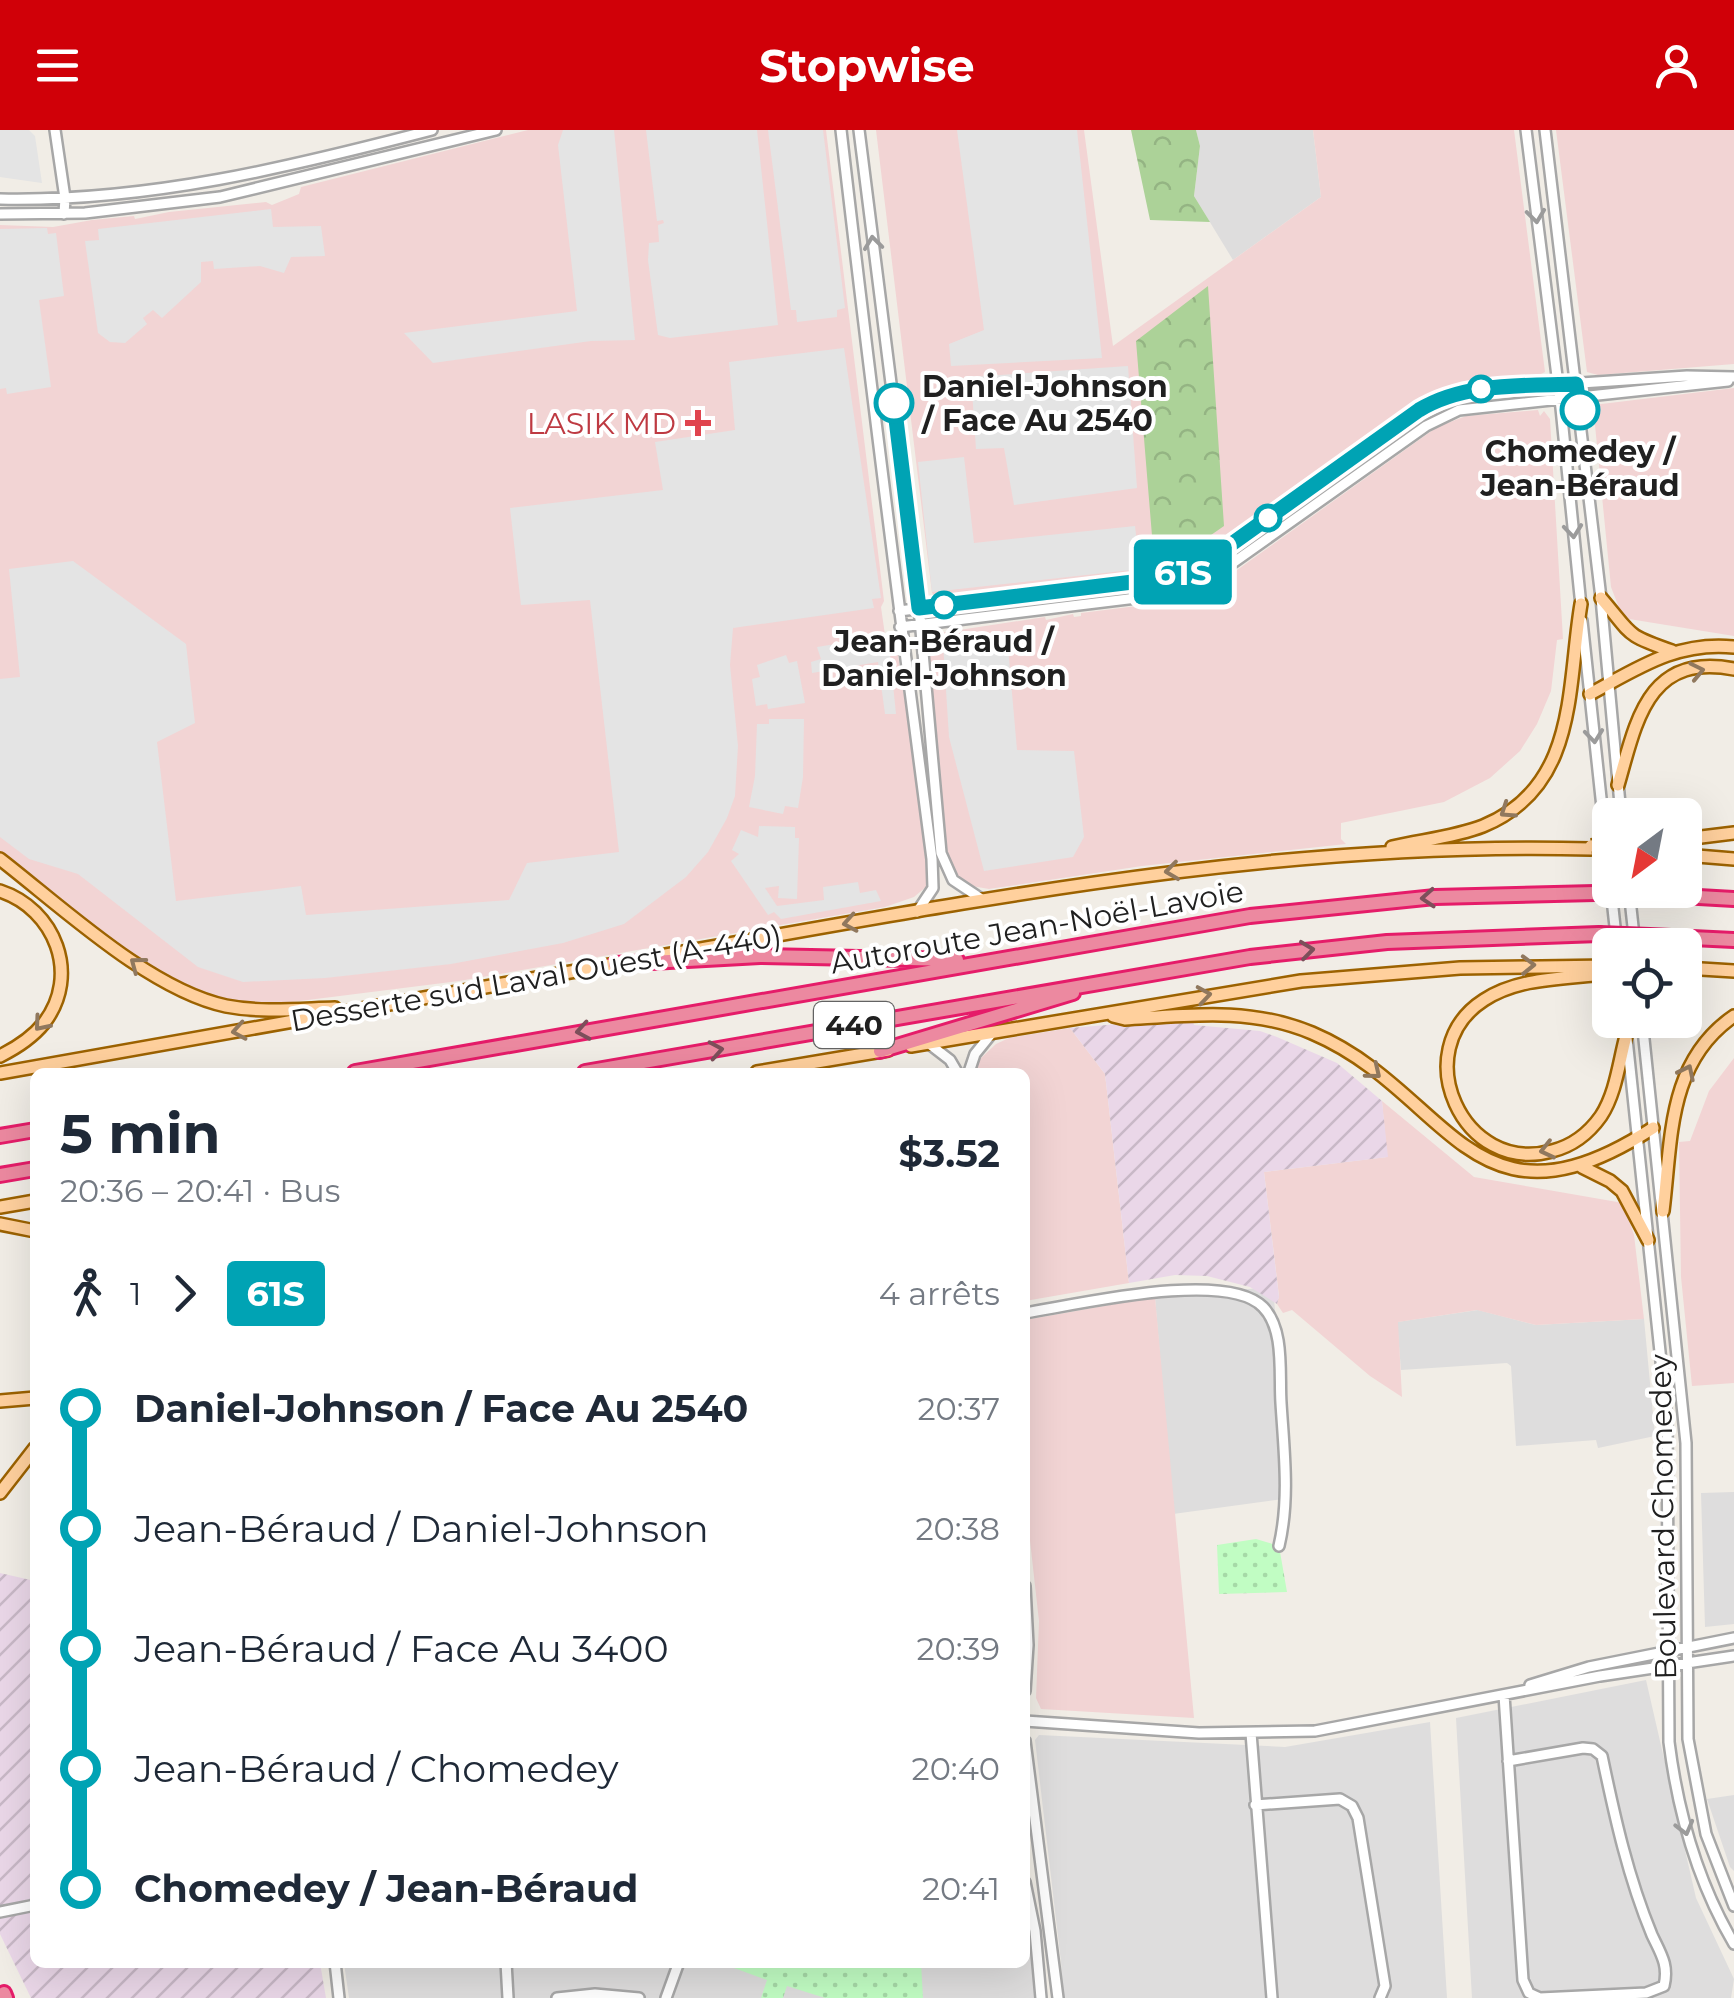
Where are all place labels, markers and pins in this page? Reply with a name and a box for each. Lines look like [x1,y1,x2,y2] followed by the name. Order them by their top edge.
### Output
[921,368,1168,439] place label: Daniel-Johnson / Face Au 2540
[1468,376,1494,402] unlabelled marker
[875,384,913,422] marker: Daniel-Johnson / Face Au 2540
[1561,391,1599,429] marker: Chomedey / Jean-Béraud
[527,405,676,442] place label: LASIK MD
[685,410,711,436] marker: LASIK MD
[1479,433,1680,504] place label: Chomedey / Jean-Béraud
[1255,505,1281,531] unlabelled marker
[931,592,957,618] marker: Jean-Béraud / Daniel-Johnson
[821,623,1067,694] place label: Jean-Béraud / Daniel-Johnson

